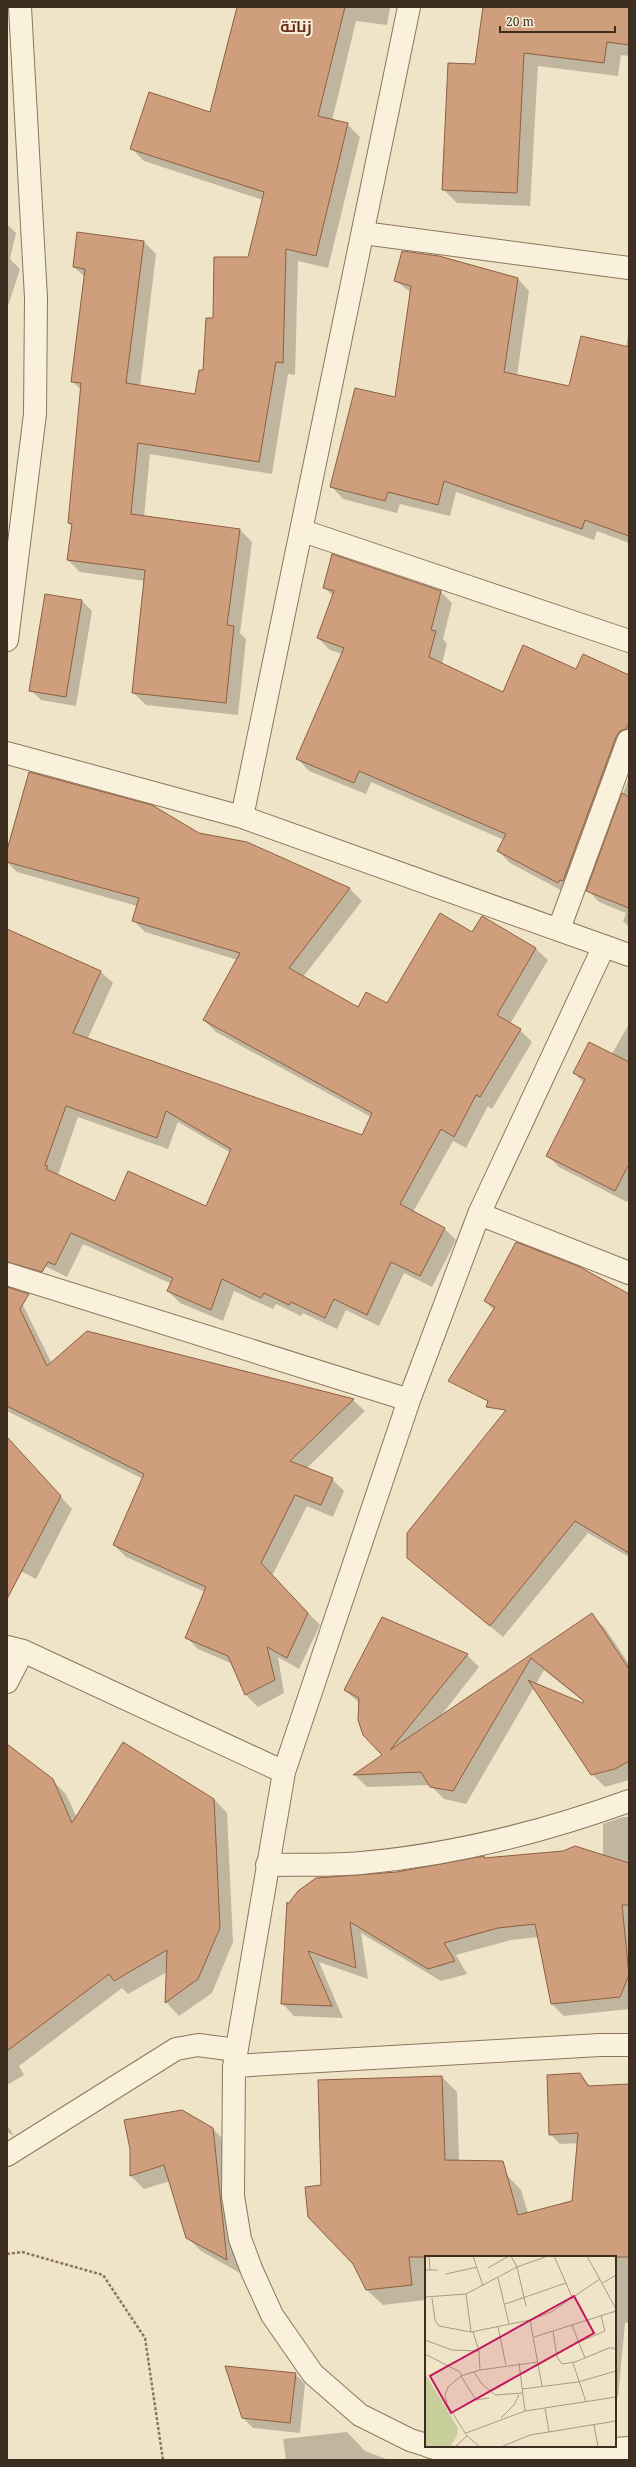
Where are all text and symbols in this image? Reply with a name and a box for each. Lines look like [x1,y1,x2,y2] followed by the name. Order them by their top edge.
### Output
[500,8,615,34] scale bar
[506,13,534,30] text: 20 m
[280,15,312,37] district label: زناتة
[425,2256,616,2447] inset map

